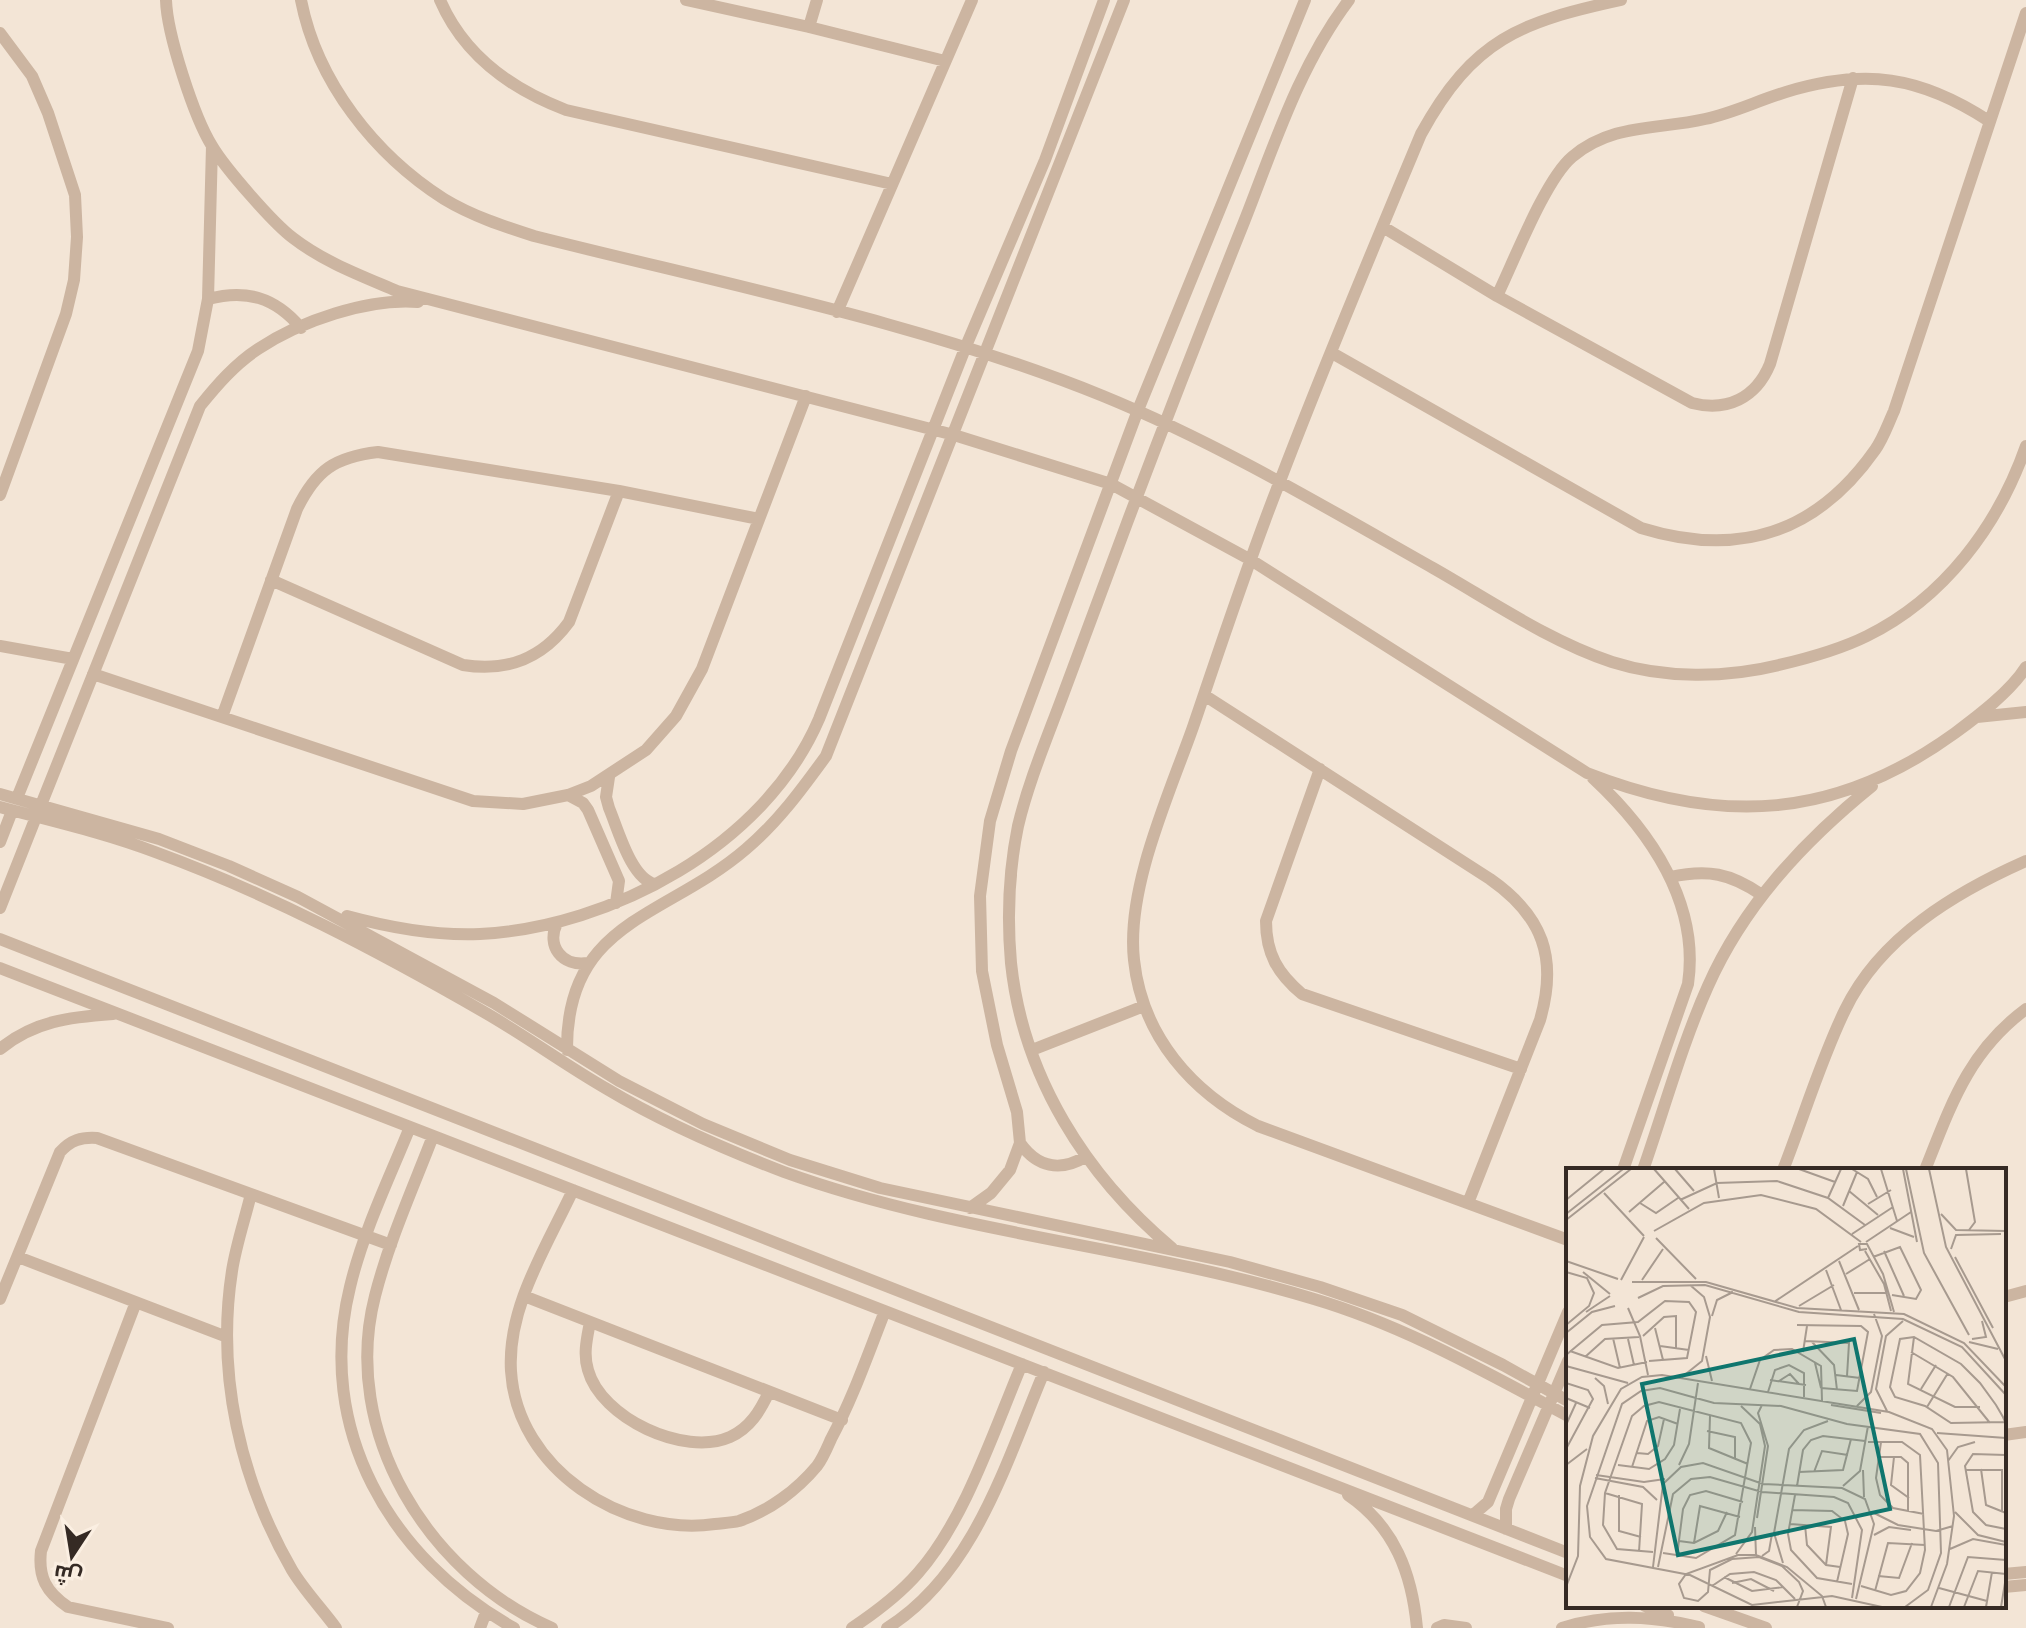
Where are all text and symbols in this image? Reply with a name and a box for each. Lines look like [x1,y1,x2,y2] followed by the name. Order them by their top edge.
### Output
[1566,1168,2006,1608] inset map
[32,1516,112,1596] north arrow
[51,1559,85,1591] text: ش

